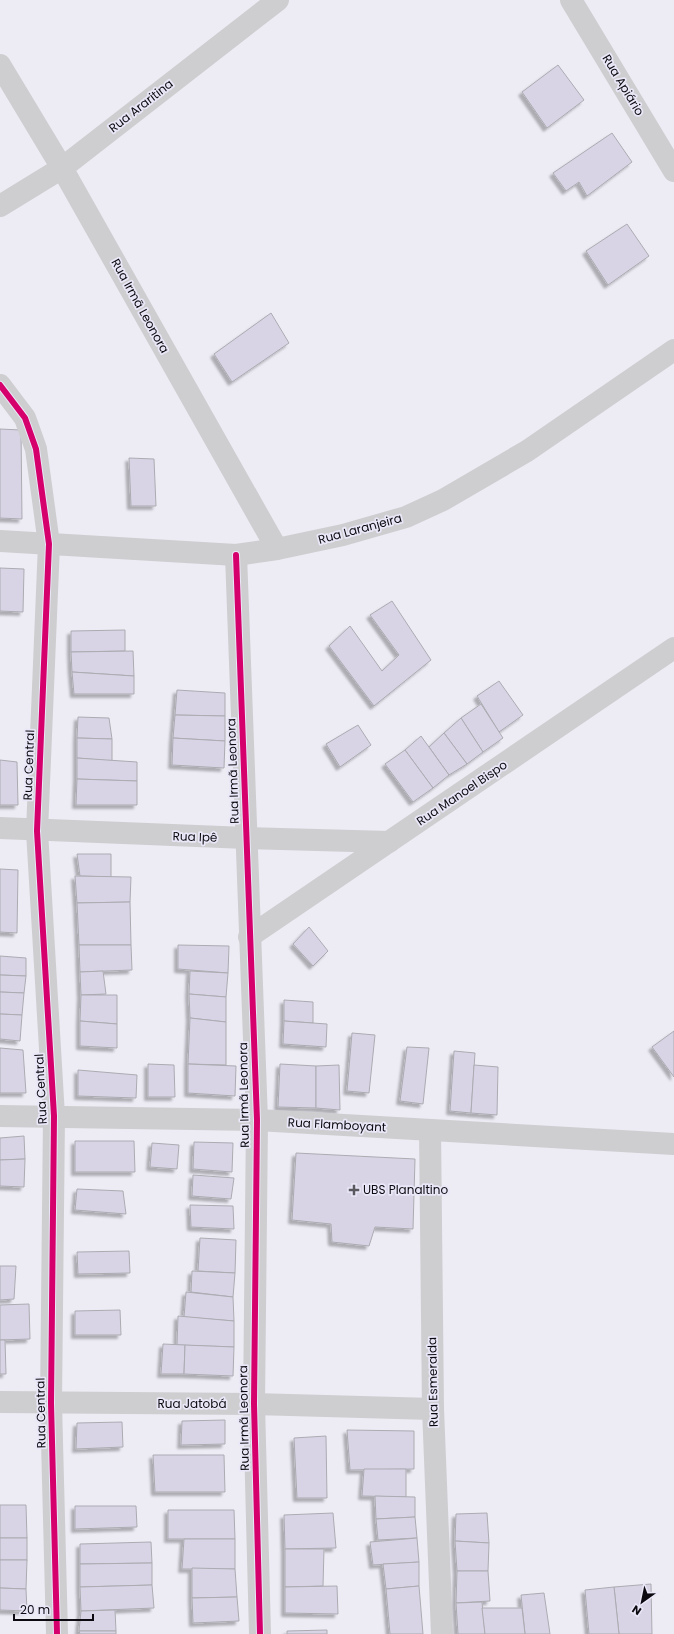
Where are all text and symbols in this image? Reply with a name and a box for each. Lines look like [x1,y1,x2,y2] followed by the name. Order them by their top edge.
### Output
[598,51,649,119] street label: Rua Apiário
[105,75,176,136] street label: Rua Araritina
[107,255,173,356] street label: Rua Irmã Leonora
[316,509,404,548] street label: Rua Laranjeira
[222,718,243,824] street label: Rua Irmã Leonora
[19,729,38,801] street label: Rua Central
[413,756,511,829] street label: Rua Manoel Bispo
[172,827,218,846] street label: Rua Ipê
[234,1042,253,1148] street label: Rua Irmã Leonora
[30,1053,51,1125] street label: Rua Central
[287,1113,387,1136] street label: Rua Flamboyant
[363,1181,448,1198] place label: UBS Planaltino
[348,1184,360,1196] marker: UBS Planaltino
[423,1337,442,1427] street label: Rua Esmeralda
[234,1365,253,1471] street label: Rua Irmã Leonora
[31,1378,50,1448] street label: Rua Central
[157,1395,227,1412] street label: Rua Jatobá
[622,1582,662,1622] north arrow
[14,1596,93,1622] scale bar
[20,1601,50,1618] text: 20 m
[629,1601,644,1619] text: N

